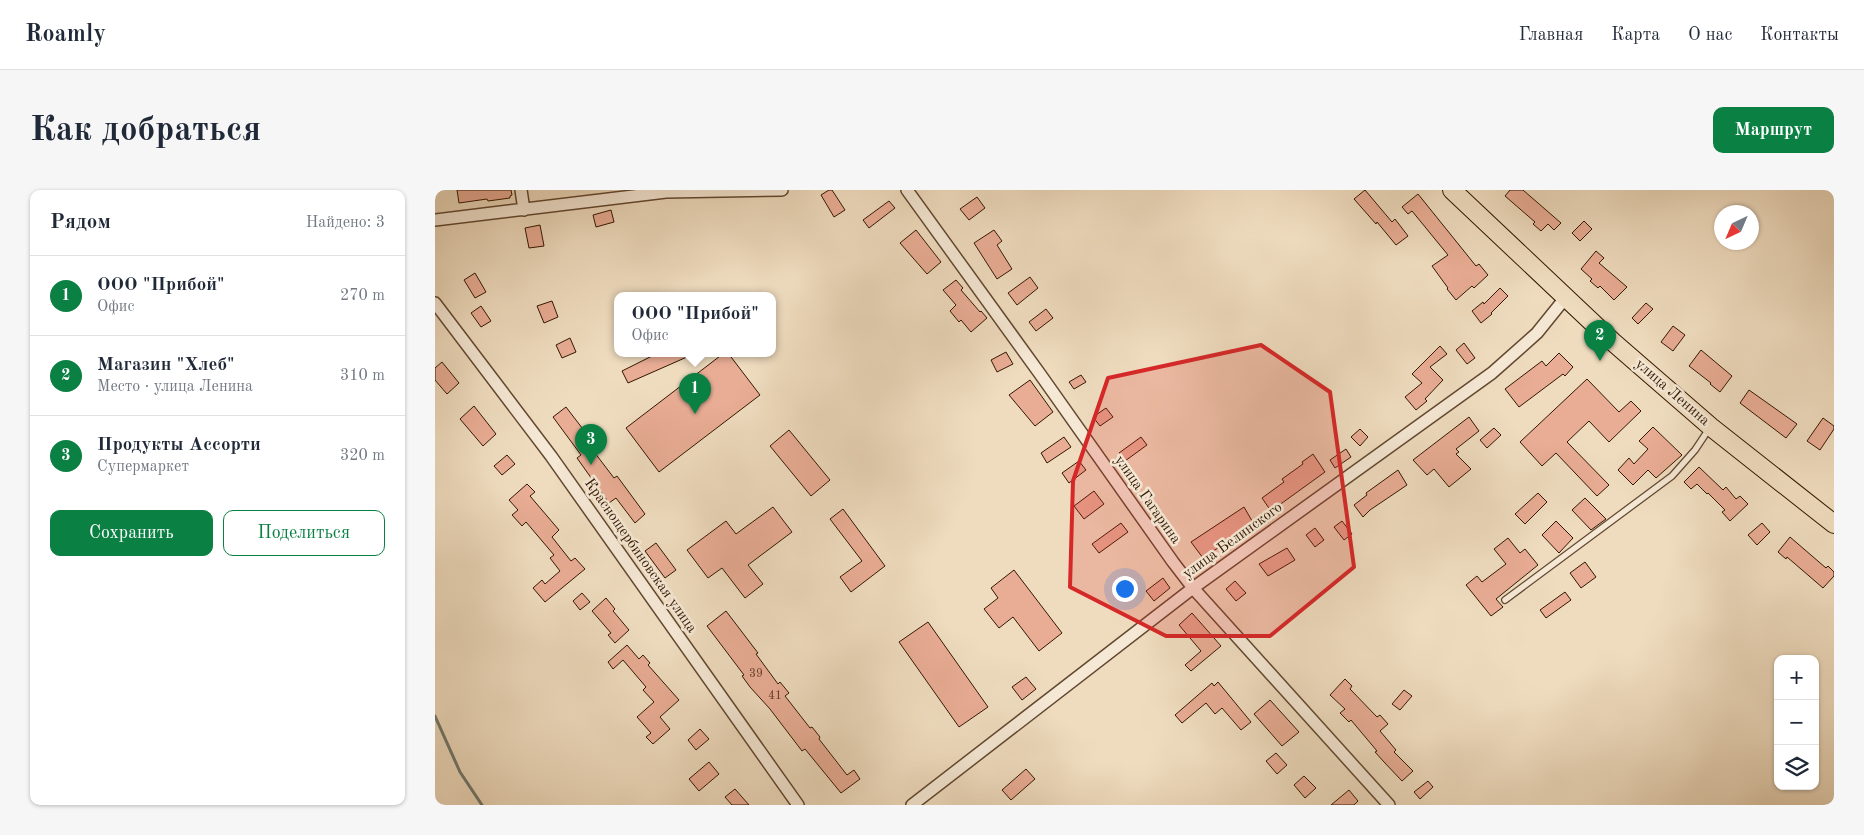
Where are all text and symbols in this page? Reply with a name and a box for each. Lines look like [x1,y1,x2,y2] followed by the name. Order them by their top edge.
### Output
[25,23,106,47] text: Roamly
[1519,26,1583,44] text: Главная
[1611,26,1660,44] text: Карта
[1688,26,1732,44] text: О нас
[1760,26,1839,44] text: Контакты
[1713,107,1834,153] button: Маршрут
[30,113,261,148] text: Как добраться
[1714,205,1759,250] north arrow
[50,212,111,233] text: Рядом
[306,215,385,231] text: Найдено: 3
[97,276,225,295] text: ООО "Прибой"
[61,288,71,304] text: 1
[340,288,385,304] text: 270 m
[614,292,776,357] popup
[97,299,134,315] text: Офис
[631,305,759,324] text: ООО "Прибой"
[1584,320,1616,361] pin: 2
[631,328,669,344] text: Офис
[97,356,235,375] text: Магазин "Хлеб"
[1632,357,1712,430] street label: улица Ленина
[61,368,71,384] text: 2
[340,368,385,384] text: 310 m
[679,373,711,414] pin: 1
[97,379,253,395] text: Место · улица Ленина
[575,424,607,465] pin: 3
[97,436,261,455] text: Продукты Ассорти
[61,448,71,464] text: 3
[340,448,385,464] text: 320 m
[1111,453,1183,547] street label: улица Гагарина
[97,459,189,475] text: Супермаркет
[581,476,699,636] street label: Краснощербиновская улица
[1181,500,1285,582] street label: улица Белинского
[50,510,213,556] button: Сохранить
[223,510,385,556] button: Поделиться
[1112,576,1138,602] your location
[1774,655,1819,790] map controls
[1774,655,1819,700] button: +
[749,668,763,680] house number: 39
[768,690,782,702] house number: 41
[1774,700,1819,745] button: −
[1774,745,1819,790] button: layers

